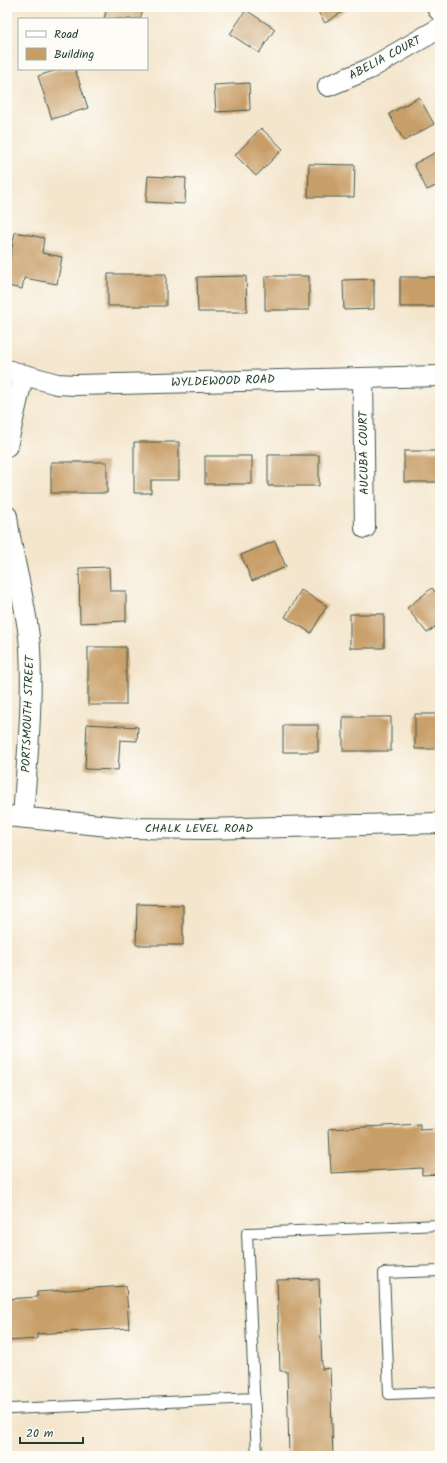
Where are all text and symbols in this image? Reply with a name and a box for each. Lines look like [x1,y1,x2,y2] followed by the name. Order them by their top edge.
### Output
[18,18,148,70] legend
[54,25,79,44] text: Road
[345,30,426,85] street label: ABELIA COURT
[54,45,94,64] text: Building
[171,370,275,392] street label: WYLDEWOOD ROAD
[354,409,374,495] street label: AUCUBA COURT
[16,654,40,773] street label: PORTSMOUTH STREET
[145,819,254,838] street label: CHALK LEVEL ROAD
[20,1419,83,1445] scale bar
[26,1424,54,1443] text: 20 m

